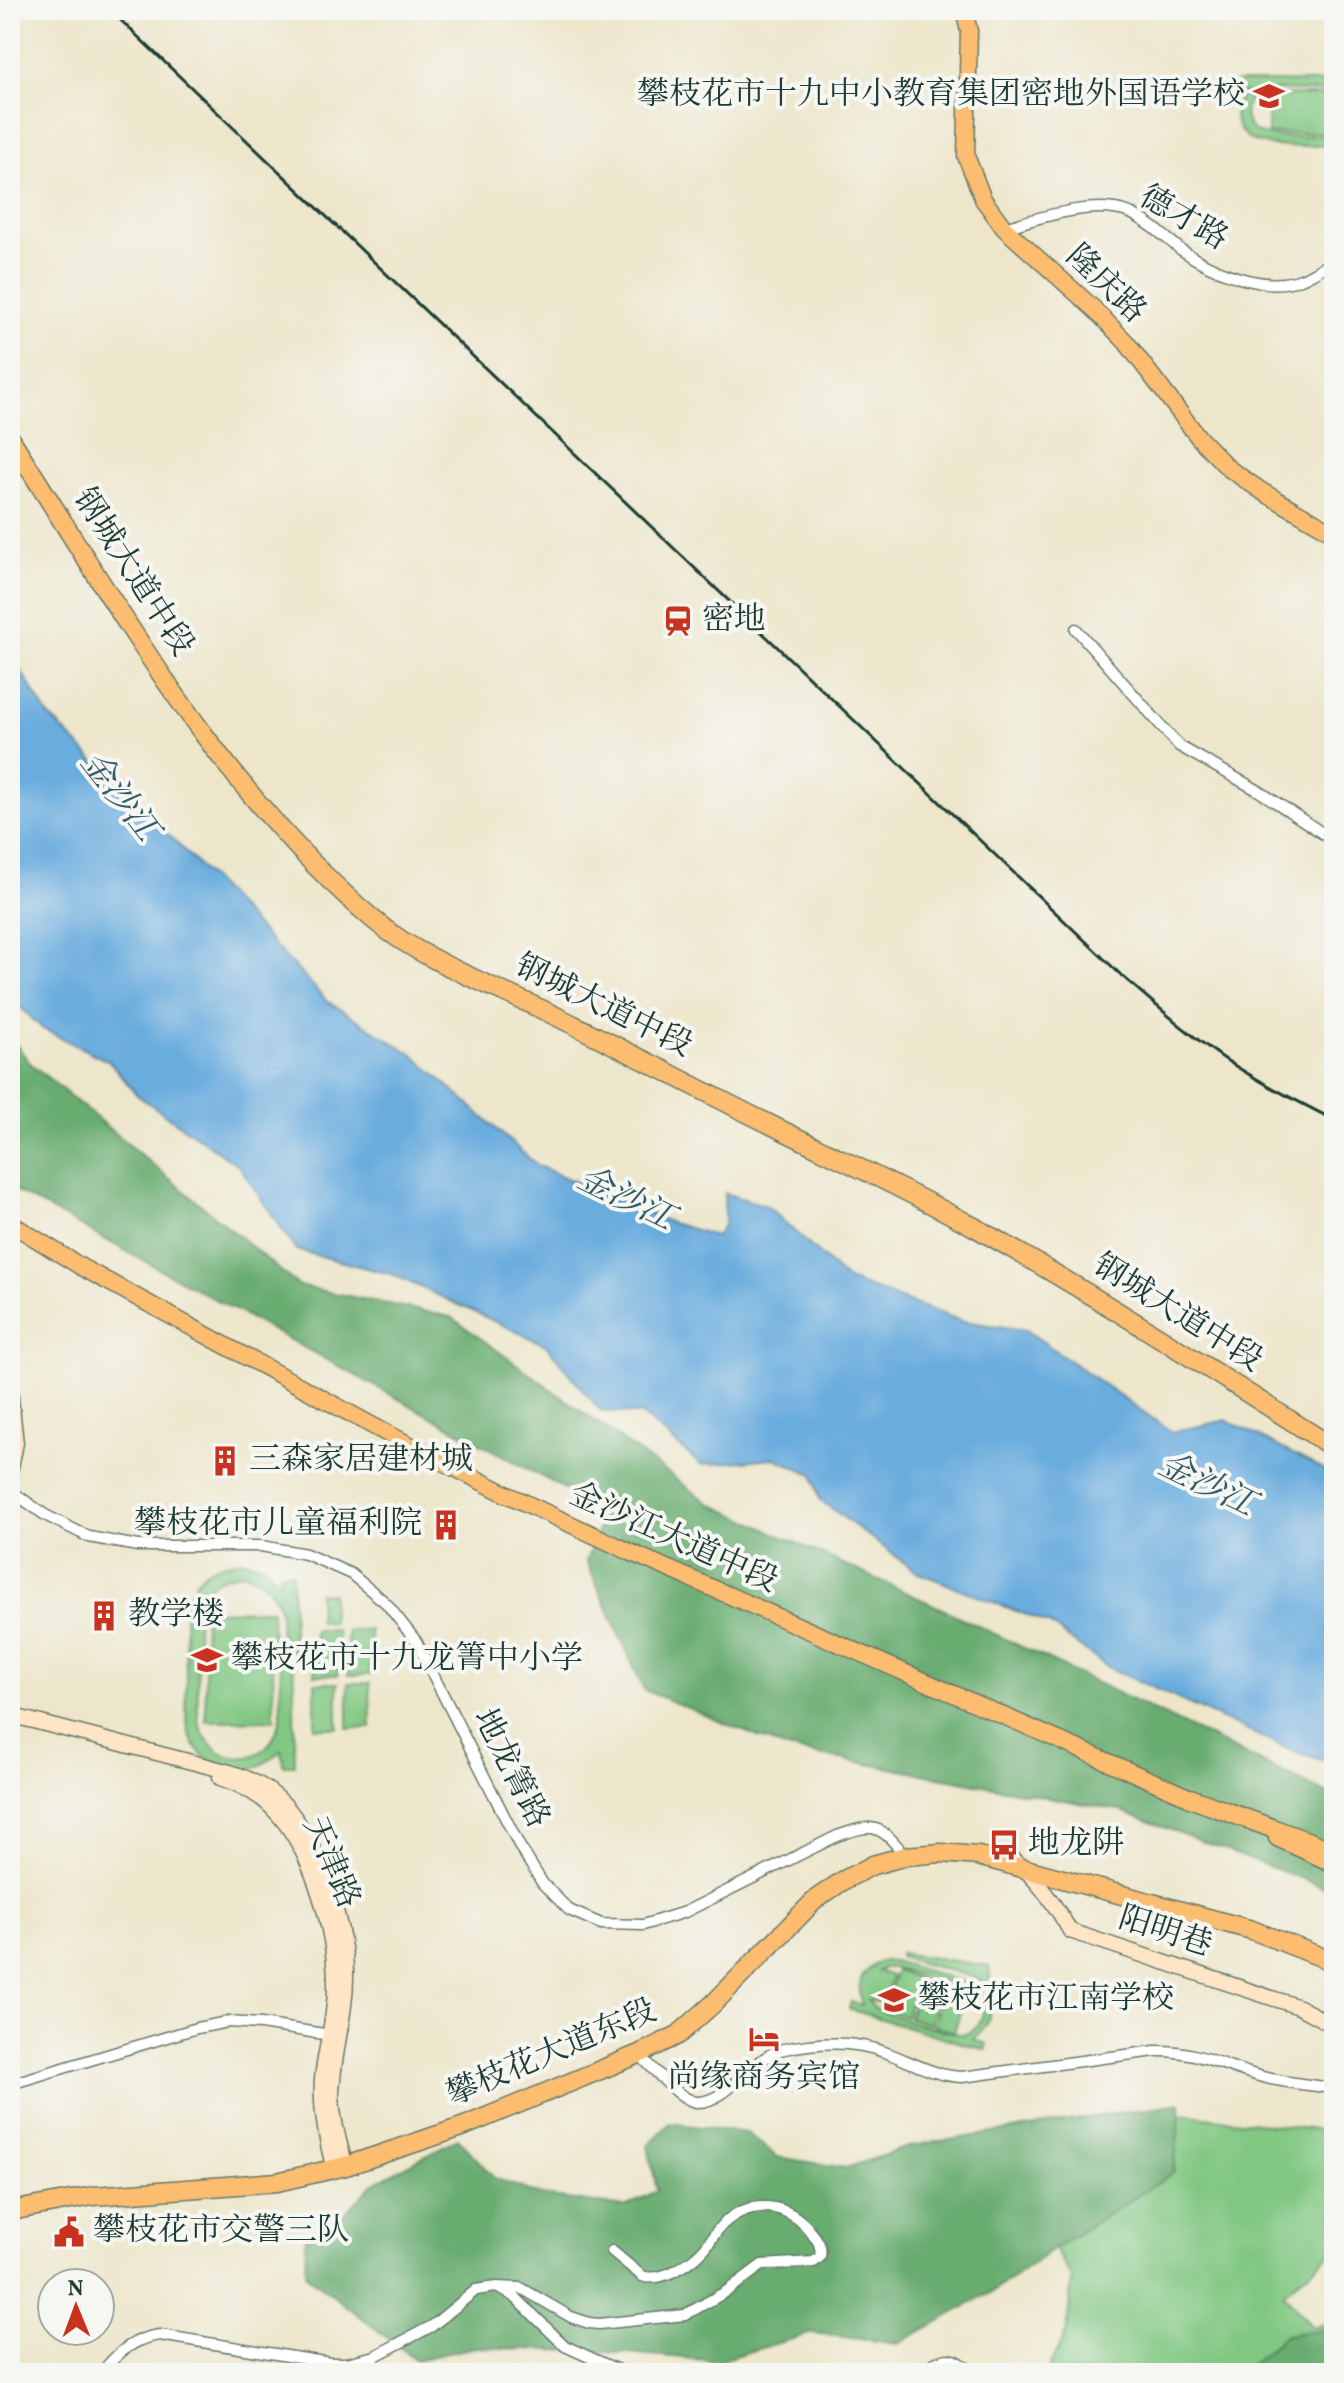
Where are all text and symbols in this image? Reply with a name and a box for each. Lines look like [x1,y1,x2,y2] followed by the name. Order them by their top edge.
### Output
[637,74,1245,118] place label: 攀枝花市十九中小教育集团密地外国语学校
[1252,79,1286,113] school or university icon: 攀枝花市十九中小教育集团密地外国语学校
[1130,176,1236,262] street label: 德才路
[1055,236,1155,334] street label: 隆庆路
[61,480,203,666] street label: 钢城大道中段
[702,599,766,643] place label: 密地
[661,604,695,638] station icon: 密地
[68,742,171,856] water label: 金沙江
[507,945,699,1069] street label: 钢城大道中段
[569,1157,686,1246] water label: 金沙江
[1084,1244,1270,1384] street label: 钢城大道中段
[249,1439,473,1483] place label: 三森家居建材城
[1150,1443,1267,1532] water label: 金沙江
[208,1444,242,1478] building icon: 三森家居建材城
[562,1473,784,1605] street label: 金沙江大道中段
[134,1503,422,1547] place label: 攀枝花市儿童福利院
[429,1508,463,1542] building icon: 攀枝花市儿童福利院
[128,1594,224,1638] place label: 教学楼
[87,1599,121,1633] building icon: 教学楼
[231,1638,583,1682] place label: 攀枝花市十九龙箐中小学
[190,1643,224,1677] school or university icon: 攀枝花市十九龙箐中小学
[461,1702,559,1836] street label: 地龙箐路
[291,1810,369,1916] street label: 天津路
[1028,1823,1124,1867] place label: 地龙阱
[987,1828,1021,1862] bus stop icon: 地龙阱
[1113,1897,1217,1969] street label: 阳明巷
[918,1978,1174,2022] place label: 攀枝花市江南学校
[877,1983,911,2017] school or university icon: 攀枝花市江南学校
[440,1990,664,2118] street label: 攀枝花大道东段
[747,2022,781,2056] hotel icon: 尚缘商务宾馆
[668,2057,860,2101] place label: 尚缘商务宾馆
[93,2210,349,2254] place label: 攀枝花市交警三队
[52,2215,86,2249] public building icon: 攀枝花市交警三队
[36,2267,116,2347] north arrow
[67,2274,84,2305] text: N

